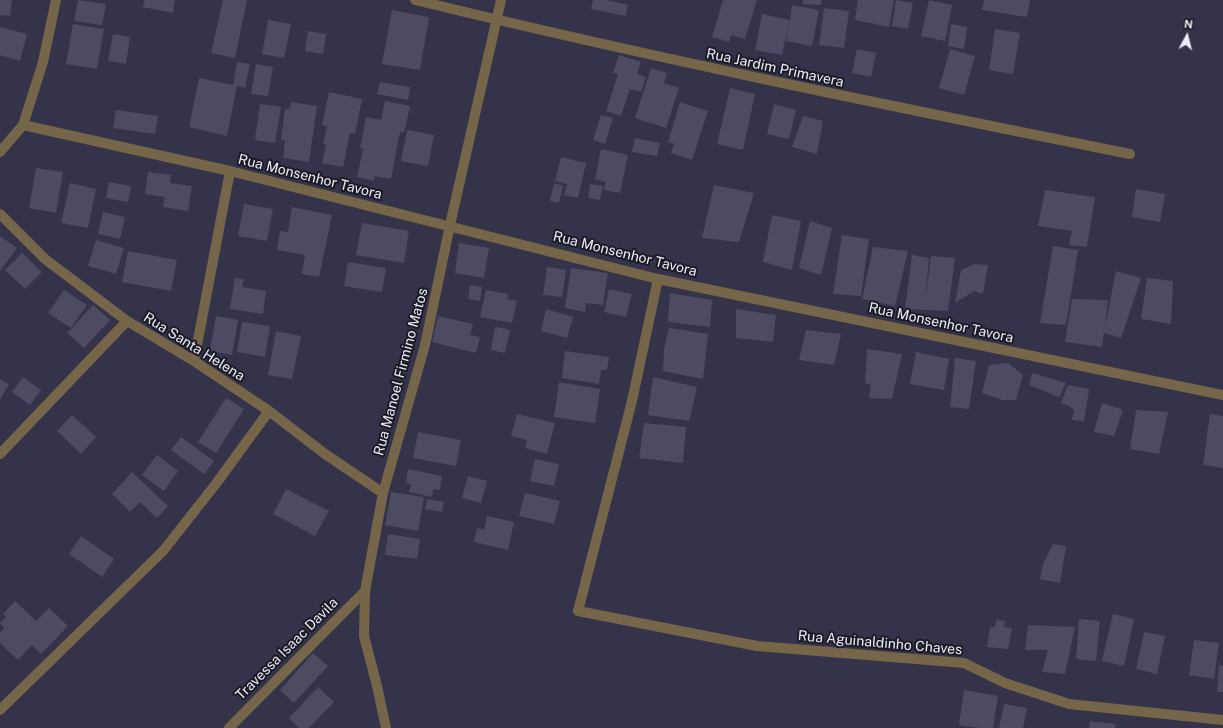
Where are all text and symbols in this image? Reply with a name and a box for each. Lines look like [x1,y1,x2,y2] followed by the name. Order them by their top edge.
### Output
[1167,16,1207,56] north arrow
[1183,18,1193,31] text: N
[705,45,845,91] street label: Rua Jardim Primavera
[236,151,384,203] street label: Rua Monsenhor Tavora
[551,228,699,280] street label: Rua Monsenhor Tavora
[371,286,431,458] street label: Rua Manoel Firmino Matos
[867,299,1015,347] street label: Rua Monsenhor Tavora
[140,309,248,385] street label: Rua Santa Helena
[232,594,342,704] street label: Travessa Isaac Davila
[797,627,963,659] street label: Rua Aguinaldinho Chaves

